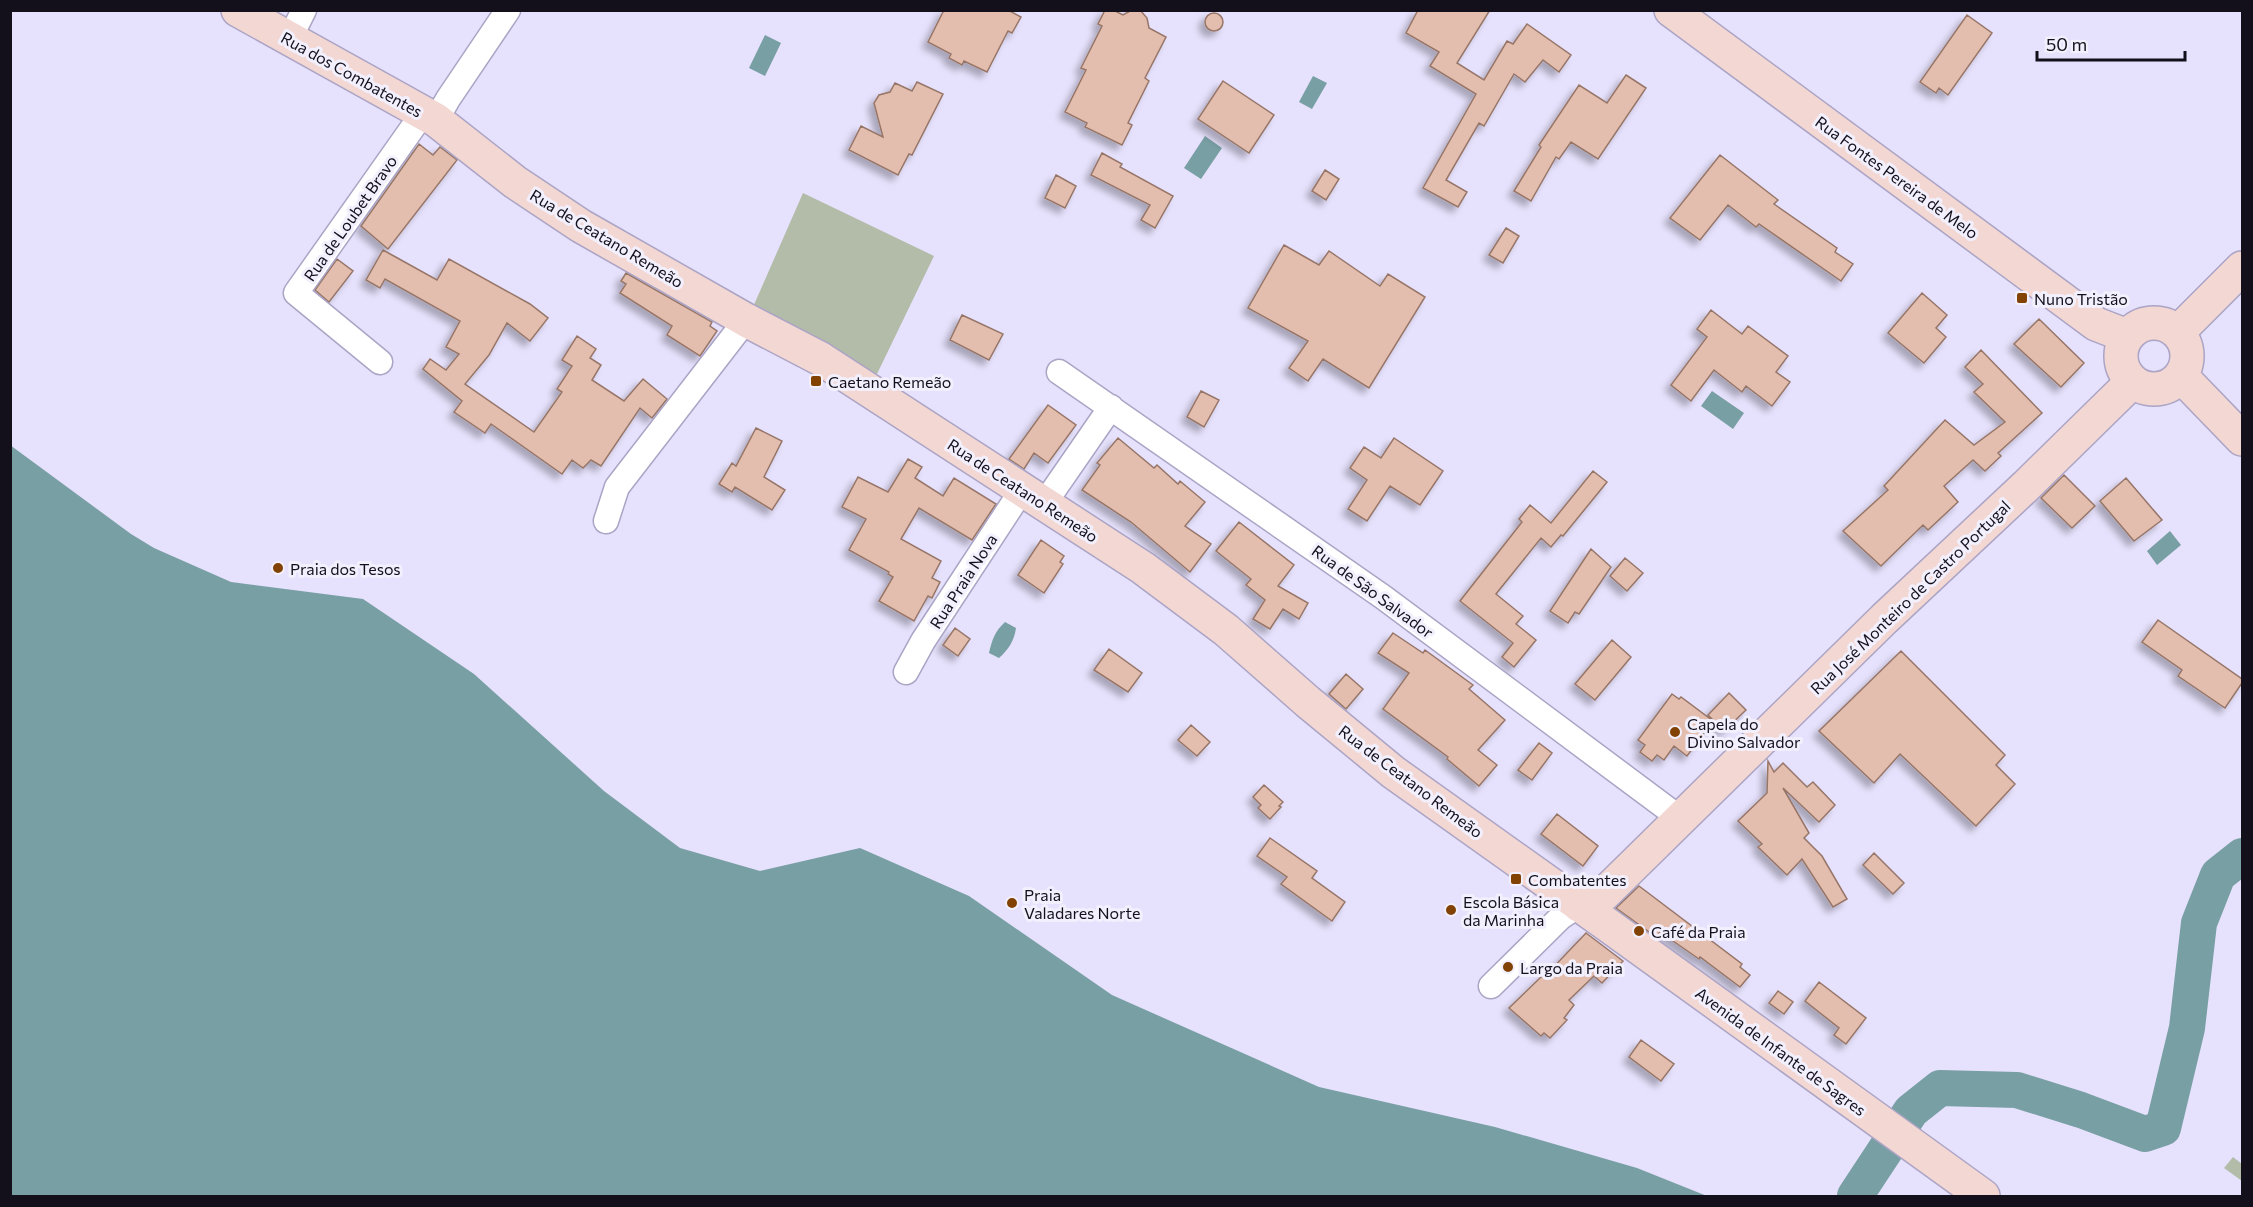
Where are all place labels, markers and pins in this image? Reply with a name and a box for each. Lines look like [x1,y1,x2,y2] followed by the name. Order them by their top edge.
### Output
[2034,289,2128,308] place label: Nuno Tristão
[2015,291,2029,305] marker: Nuno Tristão
[828,372,951,391] place label: Caetano Remeão
[809,374,823,388] marker: Caetano Remeão
[290,559,401,578] place label: Praia dos Tesos
[271,561,285,575] marker: Praia dos Tesos
[1687,714,1801,751] place label: Capela do Divino Salvador
[1668,725,1682,739] marker: Capela do Divino Salvador
[1528,870,1627,889] place label: Combatentes
[1509,872,1523,886] marker: Combatentes
[1024,885,1140,922] place label: Praia Valadares Norte
[1463,892,1559,929] place label: Escola Básica da Marinha
[1005,896,1019,910] marker: Praia Valadares Norte
[1444,903,1458,917] marker: Escola Básica da Marinha
[1651,922,1746,941] place label: Café da Praia
[1632,924,1646,938] marker: Café da Praia
[1520,958,1623,977] place label: Largo da Praia
[1501,960,1515,974] marker: Largo da Praia

